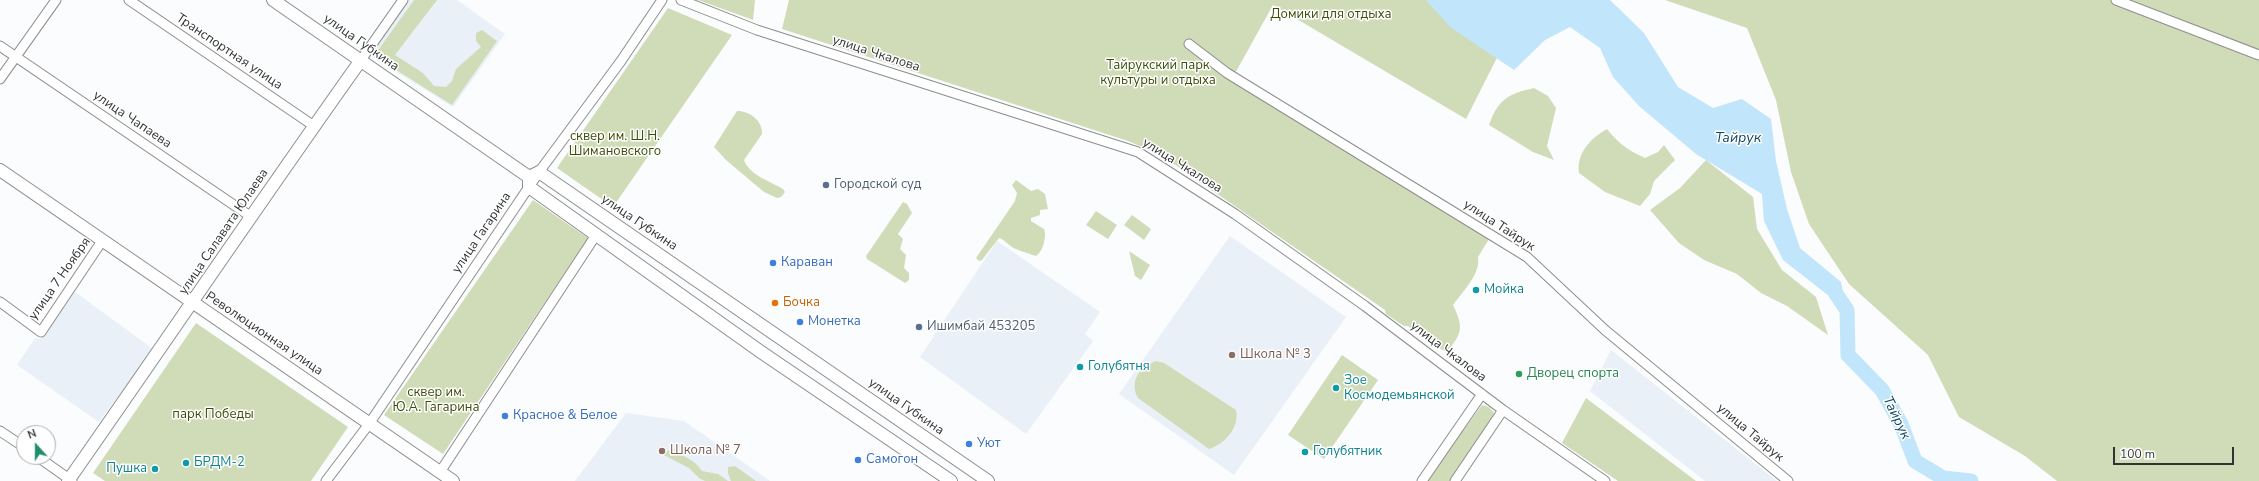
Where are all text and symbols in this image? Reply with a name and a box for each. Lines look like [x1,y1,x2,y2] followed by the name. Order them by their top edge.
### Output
[1270,7,1392,23] park label: Домики для отдыха
[173,11,285,93] street label: Транспортная улица
[320,11,402,75] street label: улица Губкина
[830,32,922,76] street label: улица Чкалова
[1100,58,1216,89] park label: Тайрукский парк культуры и отдыха
[90,88,174,152] street label: улица Чапаева
[569,129,661,160] park label: сквер им. Ш.Н. Шимановского
[1715,131,1761,147] water label: Тайрук
[1139,135,1225,197] street label: улица Чкалова
[176,166,272,298] street label: улица Салавата Юлаева
[834,177,921,193] place label: Городской суд
[821,180,831,190] marker: Городской суд
[449,189,515,277] street label: улица Гагарина
[598,192,680,254] street label: улица Губкина
[1460,197,1538,255] street label: улица Тайрук
[26,235,94,323] street label: улица 7 Ноября
[781,255,833,271] place label: Караван
[768,258,778,268] marker: Караван
[1484,282,1524,298] place label: Мойка
[1471,285,1481,295] marker: Мойка
[202,289,326,379] street label: Революционная улица
[783,295,820,311] place label: Бочка
[770,298,780,308] marker: Бочка
[808,314,861,330] place label: Монетка
[795,317,805,327] marker: Монетка
[1407,318,1489,386] street label: улица Чкалова
[927,319,1035,335] place label: Ишимбай 453205
[914,322,924,332] marker: Ишимбай 453205
[1240,347,1311,363] place label: Школа № 3
[1227,350,1237,360] marker: Школа № 3
[1088,359,1150,375] place label: Голубятня
[1075,362,1085,372] marker: Голубятня
[1527,366,1619,382] place label: Дворец спорта
[1514,369,1524,379] marker: Дворец спорта
[1344,373,1455,404] place label: Зое Космодемьянской
[865,375,947,439] street label: улица Губкина
[1331,383,1341,393] marker: Зое Космодемьянской
[393,385,479,416] park label: сквер им. Ю.А. Гагарина
[1878,394,1914,442] water label: Тайрук
[1713,401,1787,465] street label: улица Тайрук
[172,407,254,423] park label: парк Победы
[513,408,617,424] place label: Красное & Белое
[500,411,510,421] marker: Красное & Белое
[16,425,56,465] north arrow
[25,426,38,443] text: N
[977,436,1000,452] place label: Уют
[964,439,974,449] marker: Уют
[2115,439,2236,465] scale bar
[670,443,741,459] place label: Школа № 7
[1313,444,1382,460] place label: Голубятник
[657,446,667,456] marker: Школа № 7
[2120,446,2155,462] text: 100 m
[1300,447,1310,457] marker: Голубятник
[866,452,918,468] place label: Самогон
[194,455,245,471] place label: БРДМ-2
[853,455,863,465] marker: Самогон
[181,458,191,468] marker: БРДМ-2
[106,461,147,477] place label: Пушка
[150,464,160,474] marker: Пушка

